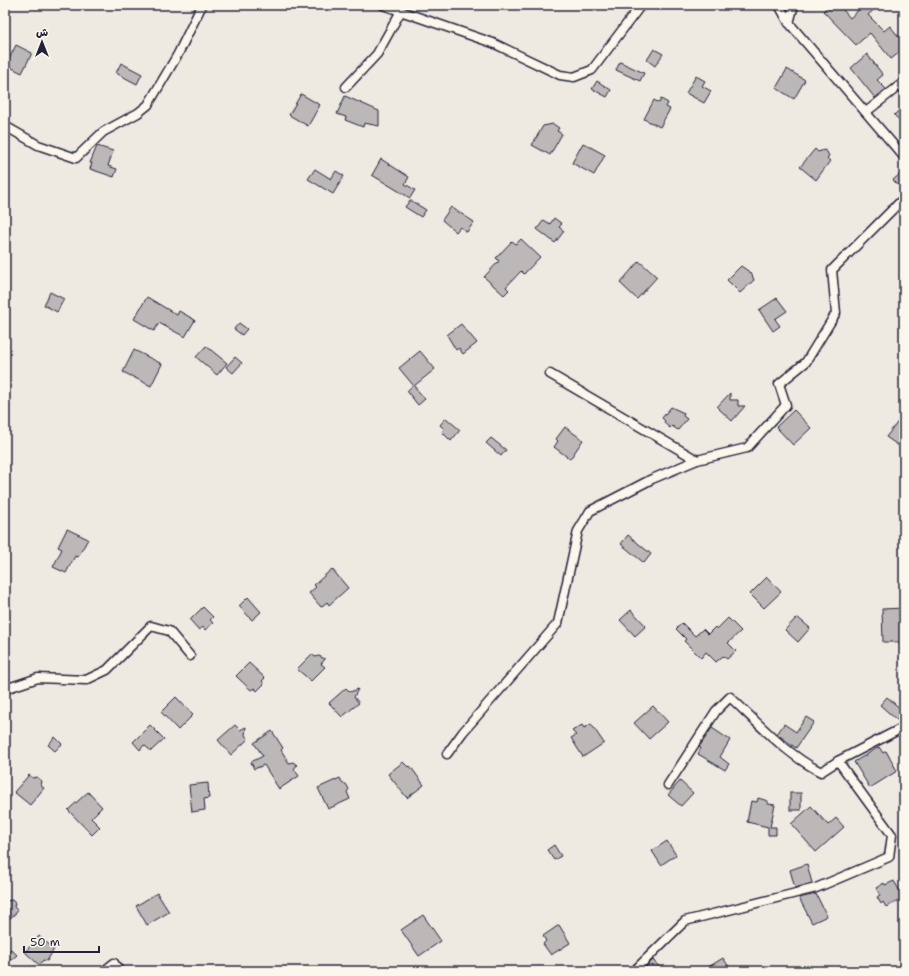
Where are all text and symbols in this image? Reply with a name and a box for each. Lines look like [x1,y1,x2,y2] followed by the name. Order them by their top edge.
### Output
[22,22,62,62] north arrow
[36,25,48,40] text: ش
[24,928,99,954] scale bar
[30,934,60,950] text: 50 m

